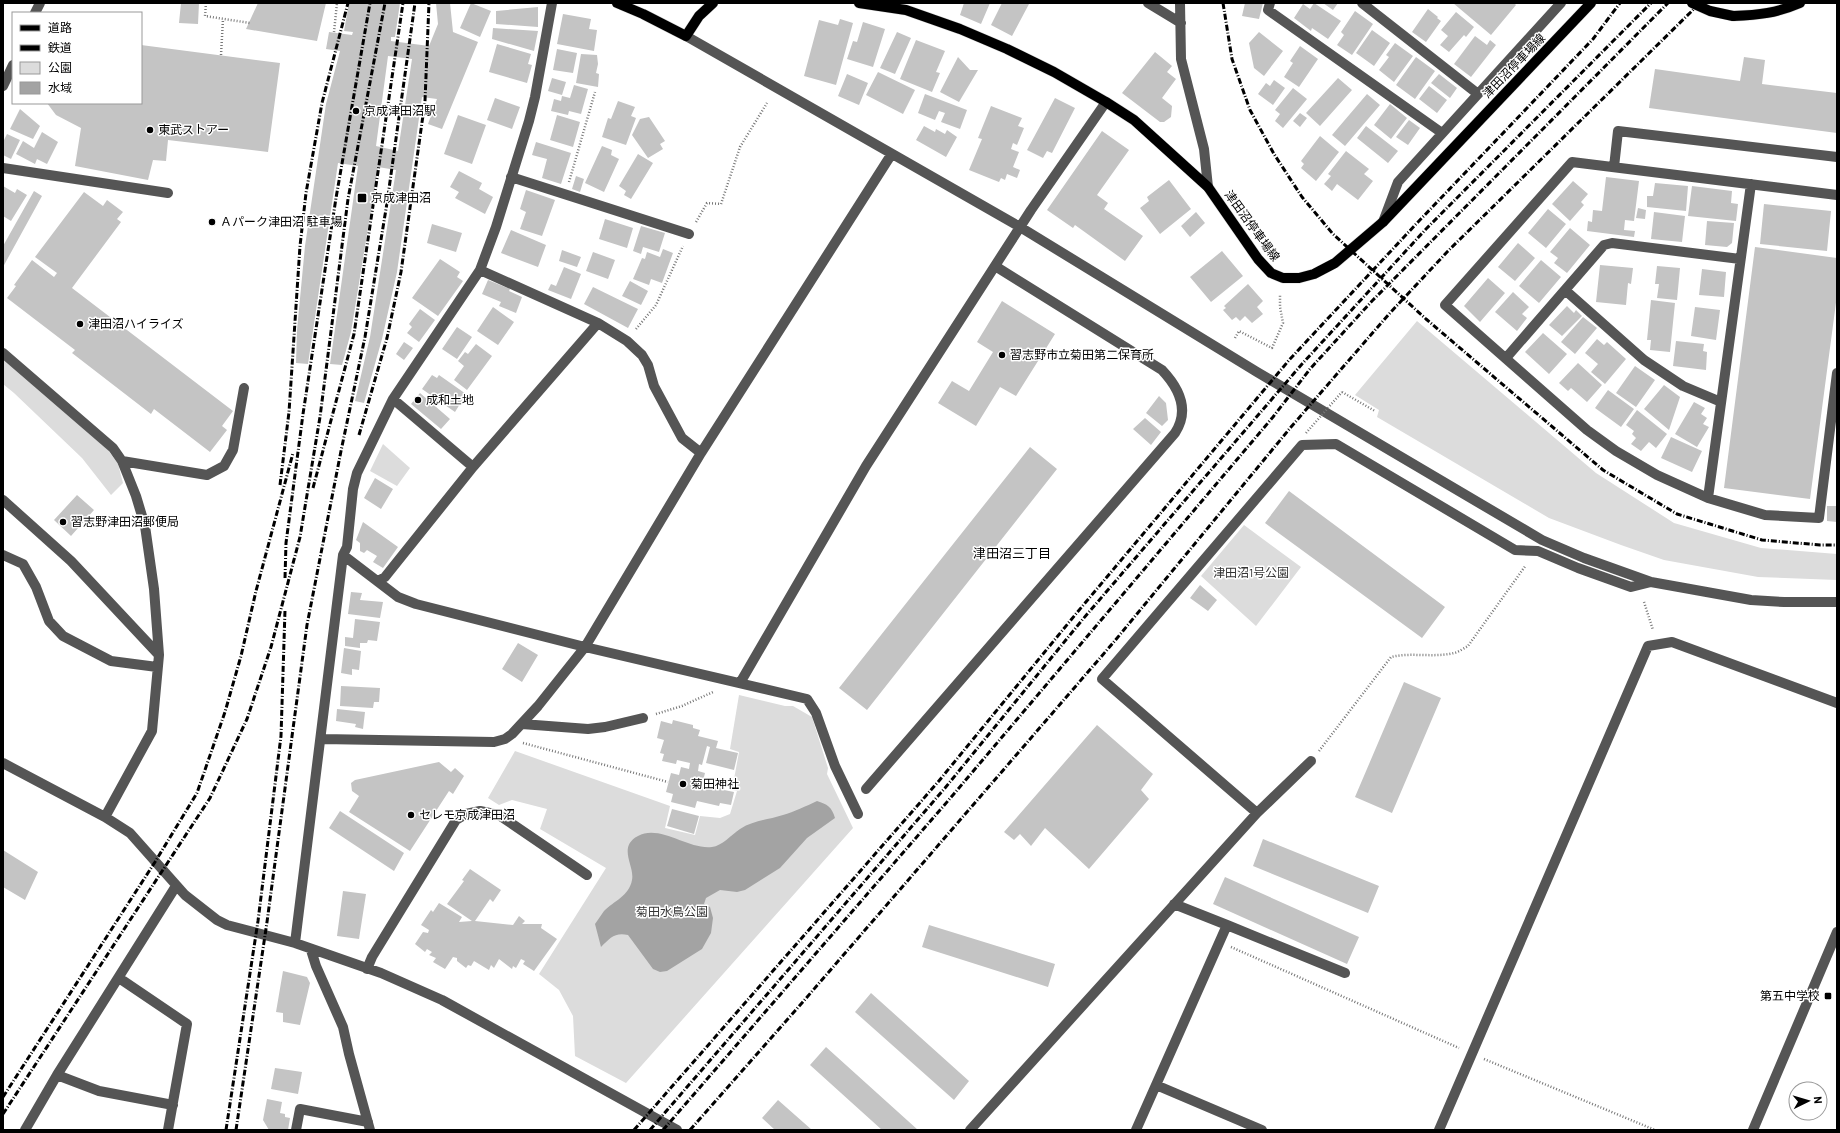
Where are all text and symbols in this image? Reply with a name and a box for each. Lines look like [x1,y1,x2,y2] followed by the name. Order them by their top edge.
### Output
[12,12,142,104] legend
[48,20,72,34] text: 道路
[1479,30,1547,100] street label: 津田沼停車場線
[48,40,72,54] text: 鉄道
[48,60,72,74] text: 公園
[48,80,72,94] text: 水域
[364,103,436,117] place label: 京成津田沼駅
[351,106,361,116] marker: 京成津田沼駅
[158,122,229,136] place label: 東武ストアー
[145,125,155,135] marker: 東武ストアー
[1222,187,1283,264] street label: 津田沼停車場線
[371,190,431,204] place label: 京成津田沼
[356,192,368,204] marker: 京成津田沼
[220,214,342,228] place label: Ａパーク津田沼 駐車場
[207,217,217,227] marker: Ａパーク津田沼 駐車場
[88,316,183,330] place label: 津田沼ハイライズ
[75,319,85,329] marker: 津田沼ハイライズ
[1010,347,1154,361] place label: 習志野市立菊田第二保育所
[997,350,1007,360] marker: 習志野市立菊田第二保育所
[426,392,474,406] place label: 成和土地
[413,395,423,405] marker: 成和土地
[71,514,179,528] place label: 習志野津田沼郵便局
[58,517,68,527] marker: 習志野津田沼郵便局
[973,545,1051,561] district label: 津田沼三丁目
[1213,565,1289,579] park label: 津田沼1号公園
[691,776,739,790] place label: 菊田神社
[678,779,688,789] marker: 菊田神社
[419,807,515,821] place label: セレモ京成津田沼
[406,810,416,820] marker: セレモ京成津田沼
[636,904,708,918] park label: 菊田水鳥公園
[1760,988,1820,1002] place label: 第五中学校
[1823,991,1833,1001] marker: 第五中学校
[1788,1081,1828,1121] north arrow
[1812,1096,1825,1104] text: N

